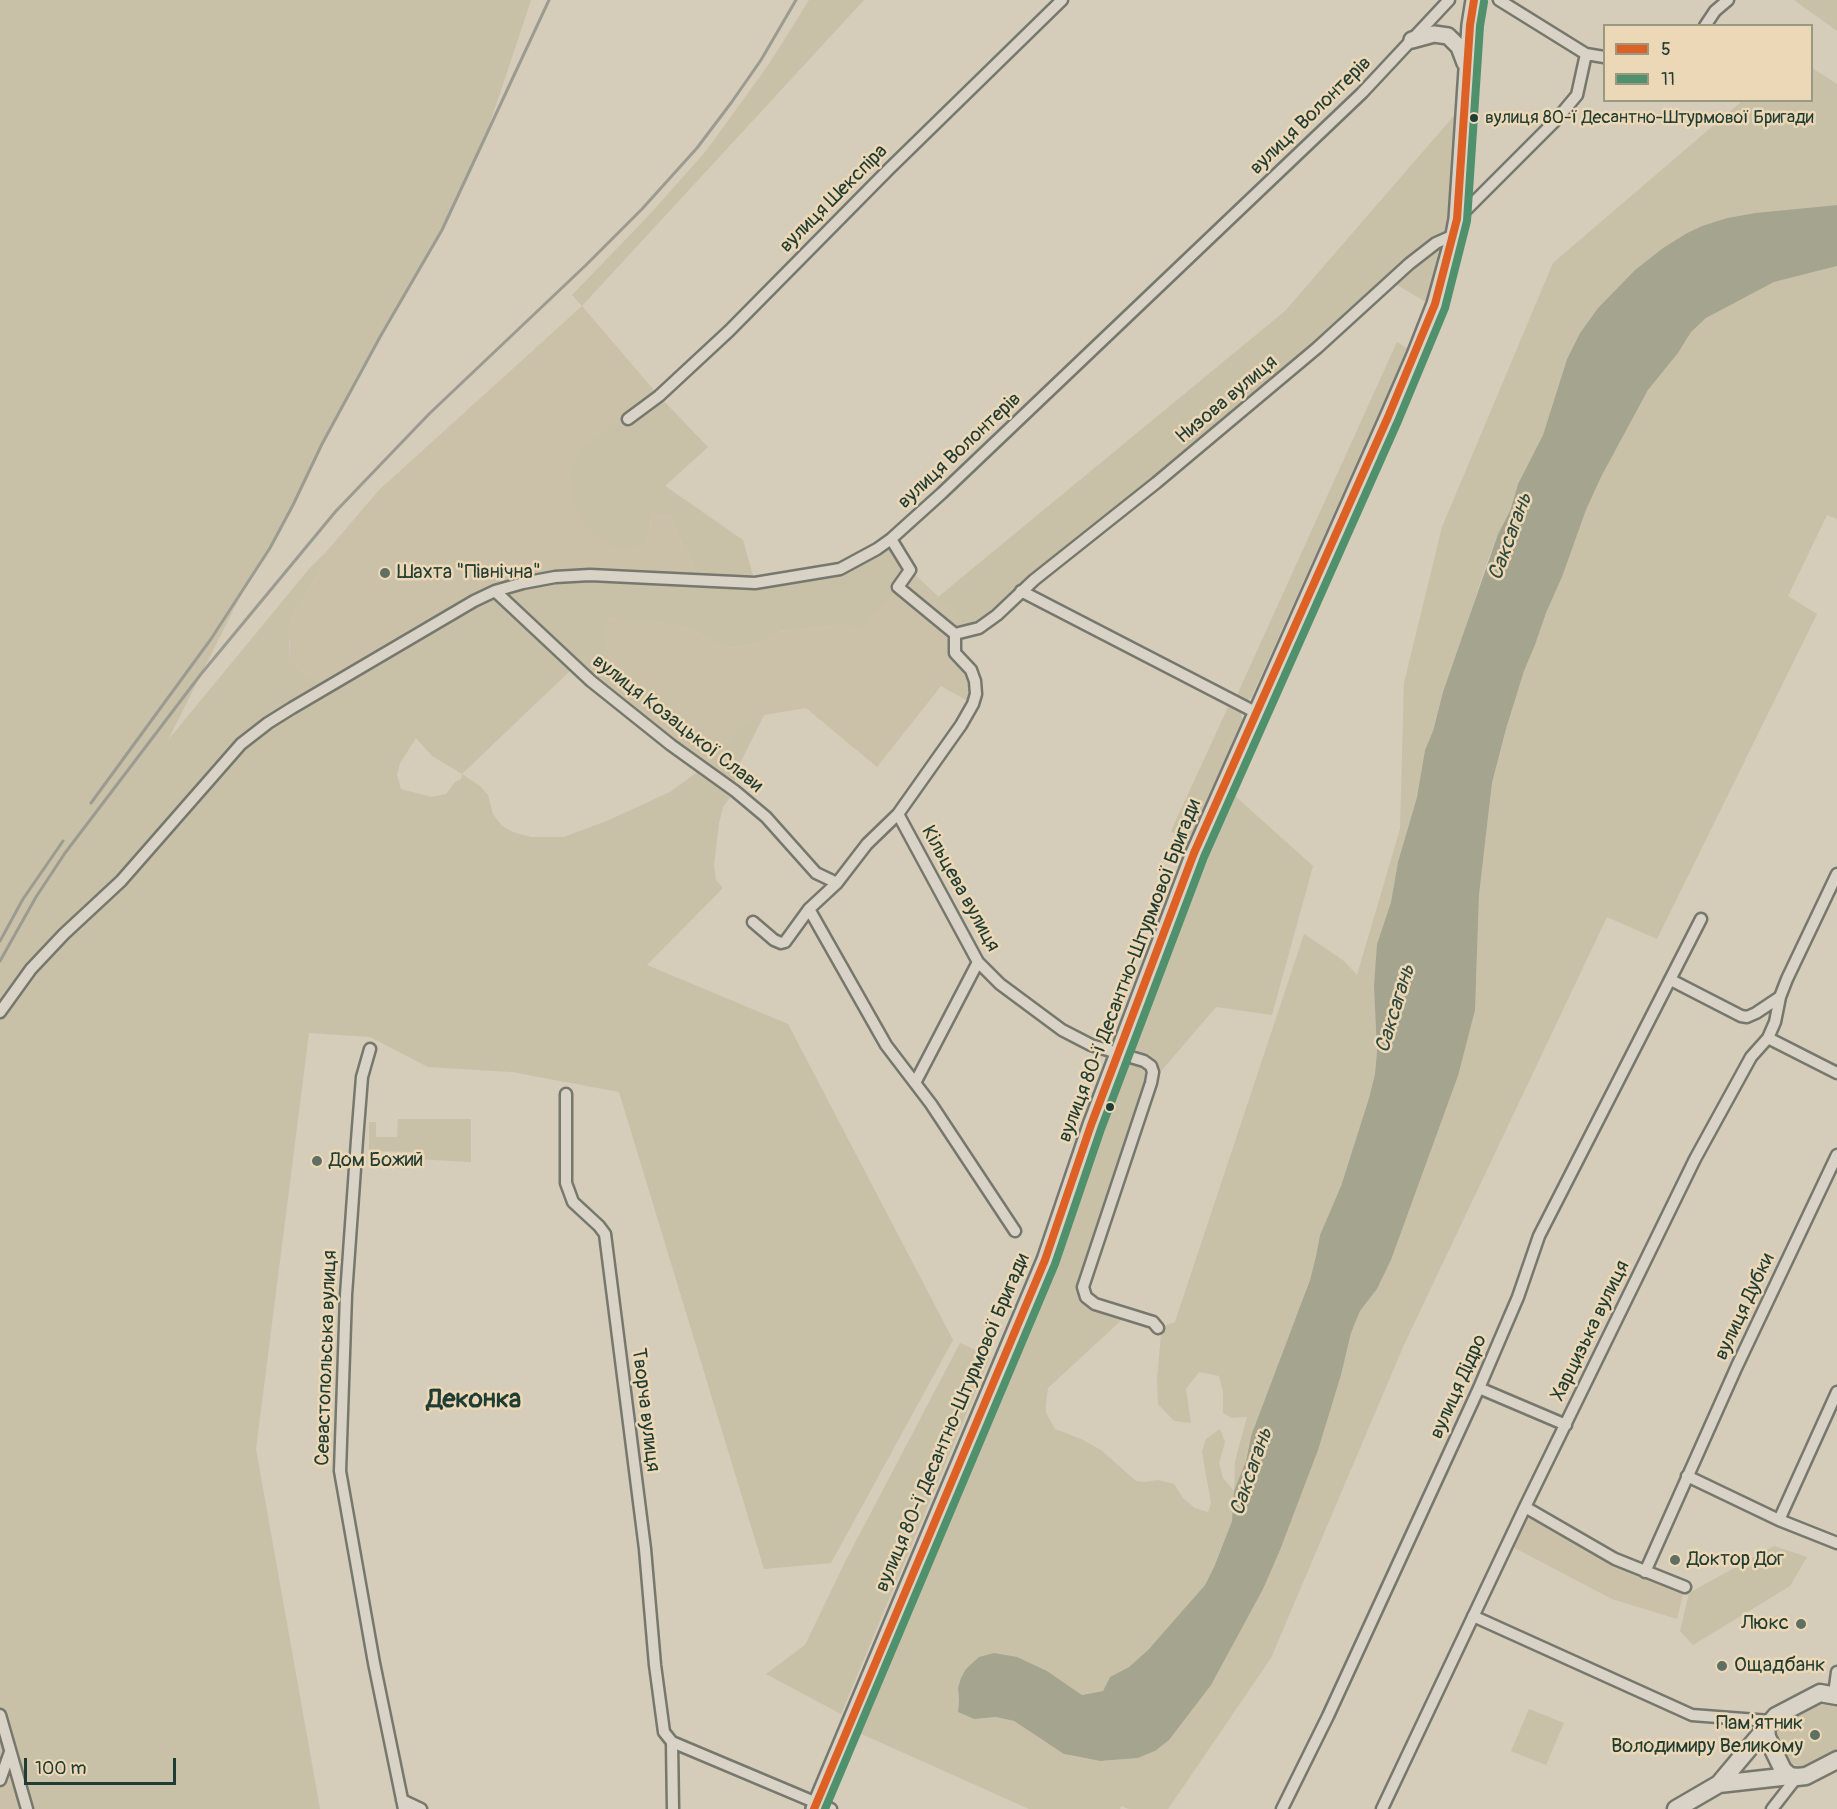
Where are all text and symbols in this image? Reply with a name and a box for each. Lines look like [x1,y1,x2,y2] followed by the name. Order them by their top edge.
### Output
[1603,24,1813,102] legend
[1661,38,1671,61] text: 5
[1245,52,1377,180] street label: вулиця Волонтерів
[1661,68,1675,91] text: 11
[1485,107,1814,129] place label: вулиця 80-ї Десантно-Штурмової Бригади
[1468,112,1480,124] marker: вулиця 80-ї Десантно-Штурмової Бригади
[775,140,893,258] street label: вулиця Шекспіра
[1171,351,1283,449] street label: Низова вулиця
[893,388,1027,514] street label: вулиця Волонтерів
[1484,490,1538,584] water label: Саксагань
[397,561,541,585] place label: Шахта "Північна"
[378,566,392,580] marker: Шахта "Північна"
[587,650,767,798] street label: вулиця Козацької Слави
[1053,796,1207,1146] street label: вулиця 80-ї Десантно-Штурмової Бригади
[915,822,1005,956] street label: Кільцева вулиця
[1371,962,1421,1056] water label: Саксагань
[1104,1101,1116,1113] unlabelled marker
[329,1149,423,1173] place label: Дом Божий
[310,1154,324,1168] marker: Дом Божий
[311,1250,343,1466] street label: Севастопольська вулиця
[871,1250,1035,1596] street label: вулиця 80-ї Десантно-Штурмової Бригади
[1710,1250,1780,1364] street label: вулиця Дубки
[1547,1257,1635,1405] street label: Харцизька вулиця
[1425,1331,1493,1443] street label: вулиця Дідро
[625,1347,665,1473] street label: Творча вулиця
[427,1384,521,1416] district label: Деконка
[1225,1425,1279,1519] water label: Саксагань
[1687,1548,1784,1572] place label: Доктор Дог
[1668,1553,1682,1567] marker: Доктор Дог
[1741,1612,1789,1636] place label: Люкс
[1794,1617,1808,1631] marker: Люкс
[1734,1654,1825,1678] place label: Ощадбанк
[1715,1659,1729,1673] marker: Ощадбанк
[1611,1712,1803,1759] place label: Пам'ятник Володимиру Великому
[1808,1728,1822,1742] marker: Пам'ятник Володимиру Великому
[27,1746,178,1784] scale bar
[35,1757,87,1780] text: 100 m

